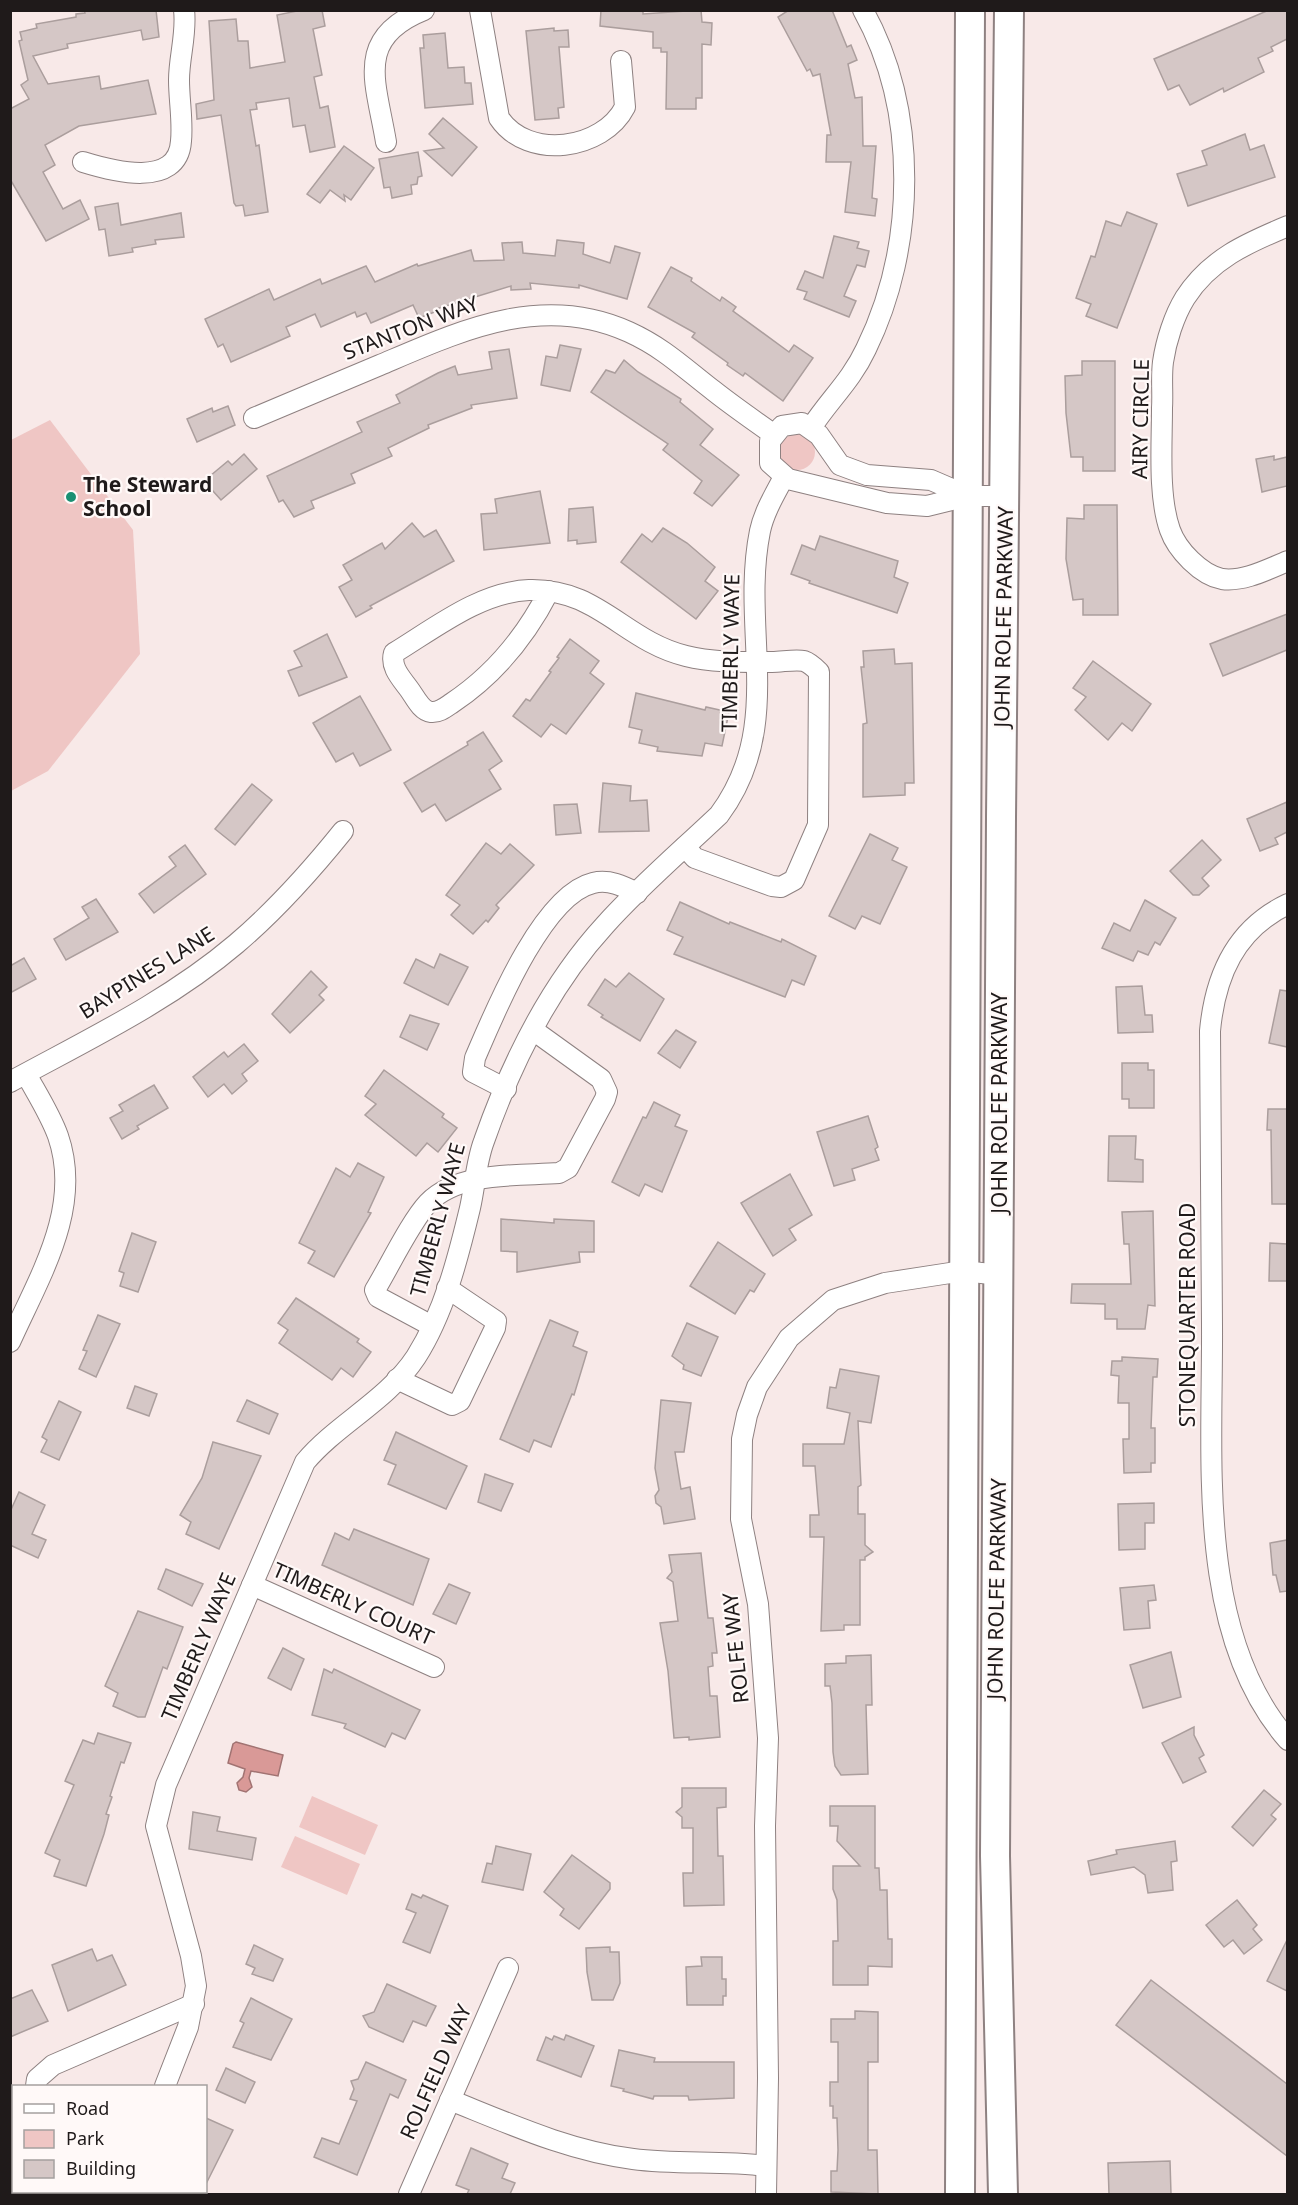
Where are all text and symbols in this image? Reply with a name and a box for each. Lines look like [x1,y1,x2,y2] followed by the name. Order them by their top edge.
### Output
[339,288,482,366] street label: STANTON WAY
[1125,359,1155,479] street label: AIRY CIRCLE
[83,470,212,522] place label: The Steward School
[64,490,78,504] marker: The Steward School
[987,506,1019,730] street label: JOHN ROLFE PARKWAY
[715,574,745,732] street label: TIMBERLY WAYE
[74,919,219,1025] street label: BAYPINES LANE
[985,992,1013,1216] street label: JOHN ROLFE PARKWAY
[403,1140,471,1300] street label: TIMBERLY WAYE
[1173,1203,1201,1427] street label: STONEQUARTER ROAD
[980,1478,1012,1702] street label: JOHN ROLFE PARKWAY
[269,1555,439,1651] street label: TIMBERLY COURT
[154,1568,242,1725] street label: TIMBERLY WAYE
[715,1591,755,1705] street label: ROLFE WAY
[393,2000,477,2143] street label: ROLFIELD WAY
[12,2085,207,2193] legend
[66,2096,109,2120] text: Road
[66,2126,104,2150] text: Park
[66,2156,136,2180] text: Building

